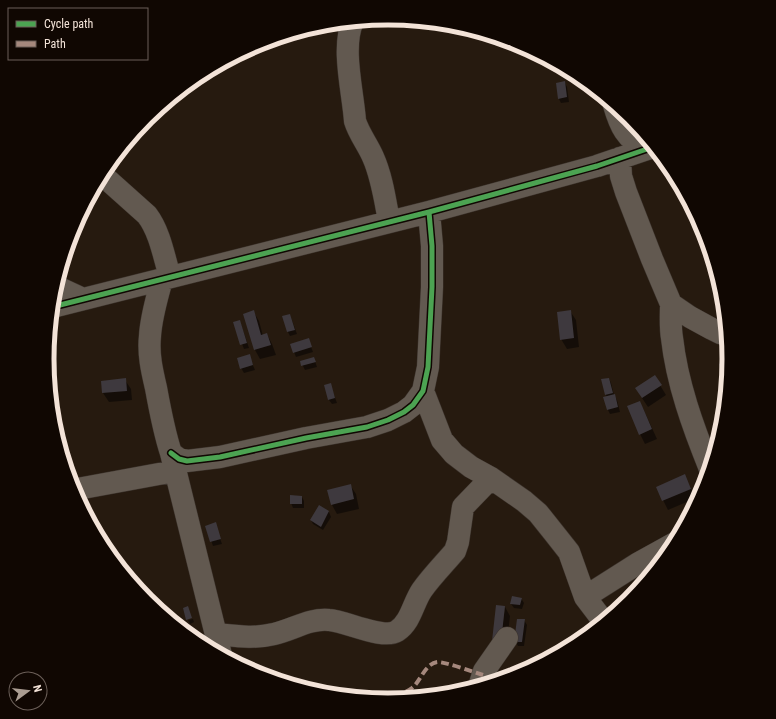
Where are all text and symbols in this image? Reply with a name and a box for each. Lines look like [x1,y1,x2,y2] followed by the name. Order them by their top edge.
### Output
[8,8,148,60] legend
[44,17,94,31] text: Cycle path
[44,37,66,51] text: Path
[8,671,48,711] north arrow
[30,684,44,694] text: N

